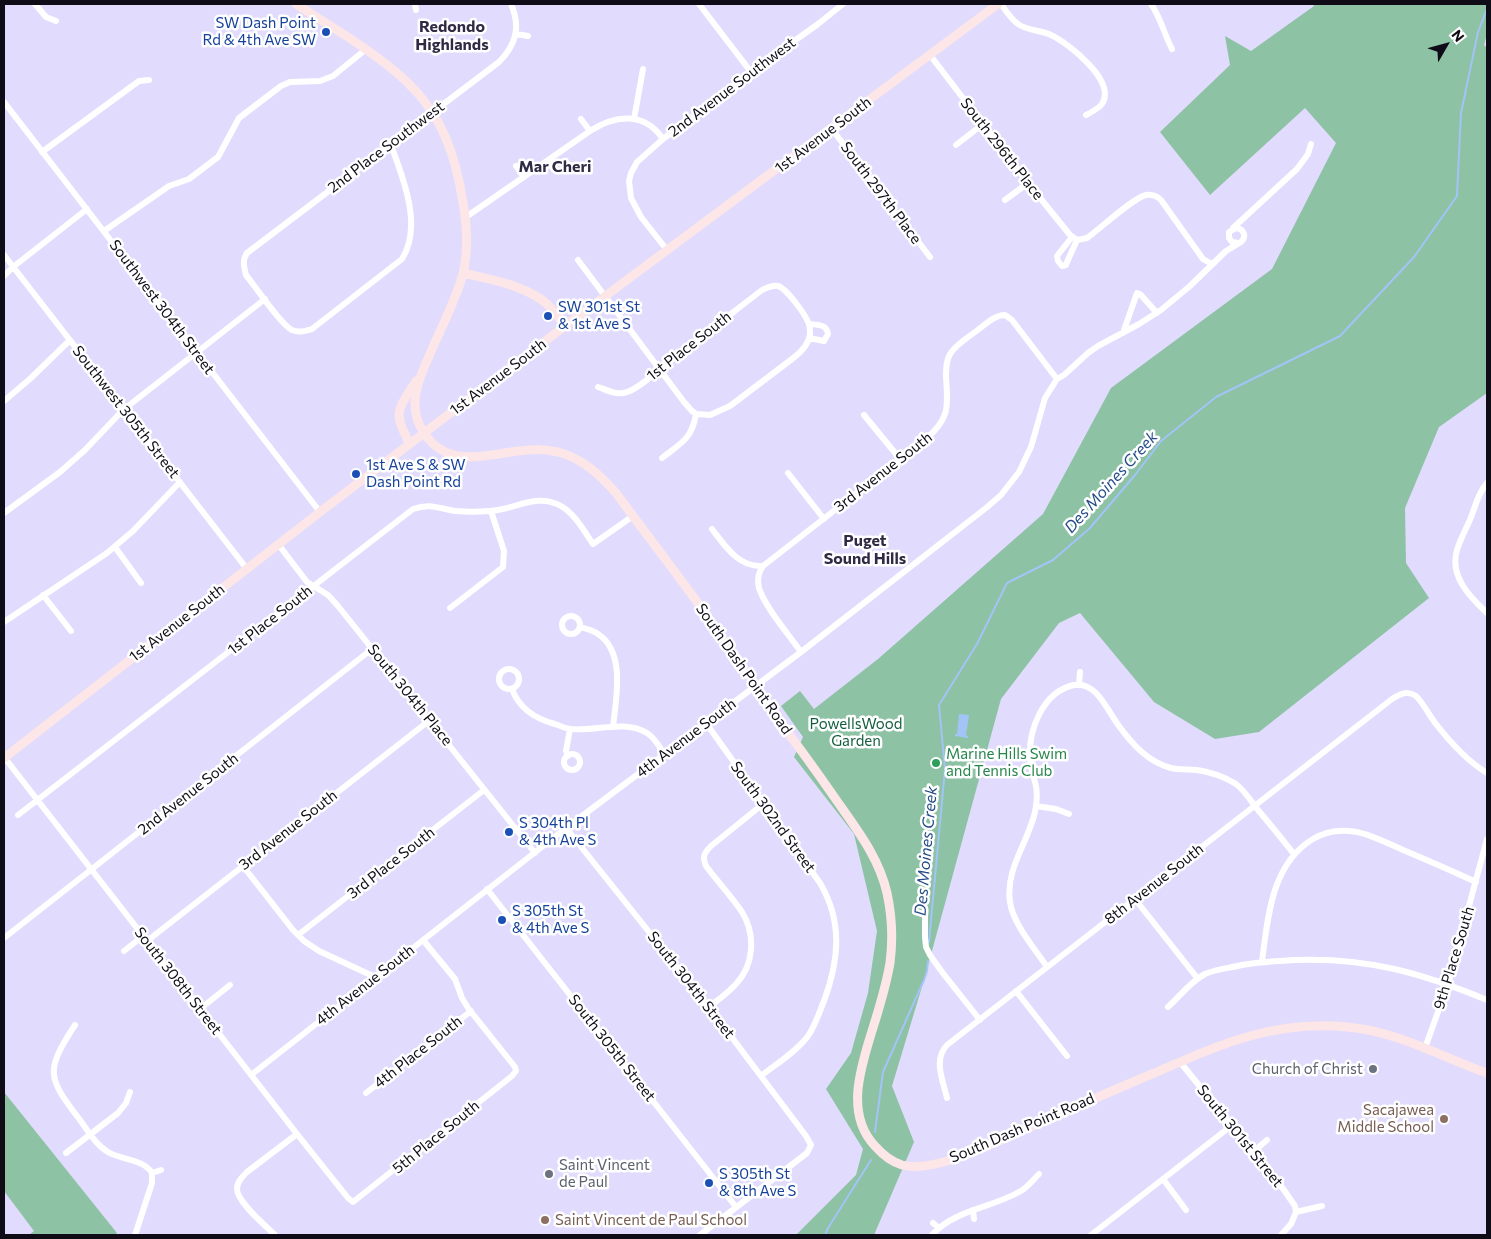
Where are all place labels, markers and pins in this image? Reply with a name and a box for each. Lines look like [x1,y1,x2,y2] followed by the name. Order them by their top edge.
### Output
[203,14,316,49] place label: SW Dash Point Rd & 4th Ave SW
[320,26,332,38] marker: SW Dash Point Rd & 4th Ave SW
[558,298,640,333] place label: SW 301st St & 1st Ave S
[542,310,554,322] marker: SW 301st St & 1st Ave S
[366,456,466,491] place label: 1st Ave S & SW Dash Point Rd
[350,468,362,480] marker: 1st Ave S & SW Dash Point Rd
[946,745,1067,780] place label: Marine Hills Swim and Tennis Club
[930,757,942,769] marker: Marine Hills Swim and Tennis Club
[519,814,596,849] place label: S 304th Pl & 4th Ave S
[503,826,515,838] marker: S 304th Pl & 4th Ave S
[512,902,589,937] place label: S 305th St & 4th Ave S
[496,914,508,926] marker: S 305th St & 4th Ave S
[1252,1060,1363,1078] place label: Church of Christ
[1367,1063,1379,1075] marker: Church of Christ
[1337,1101,1434,1136] place label: Sacajawea Middle School
[1438,1113,1450,1125] marker: Sacajawea Middle School
[559,1156,650,1191] place label: Saint Vincent de Paul
[719,1165,796,1200] place label: S 305th St & 8th Ave S
[543,1168,555,1180] marker: Saint Vincent de Paul
[703,1177,715,1189] marker: S 305th St & 8th Ave S
[555,1211,747,1229] place label: Saint Vincent de Paul School
[539,1214,551,1226] marker: Saint Vincent de Paul School

